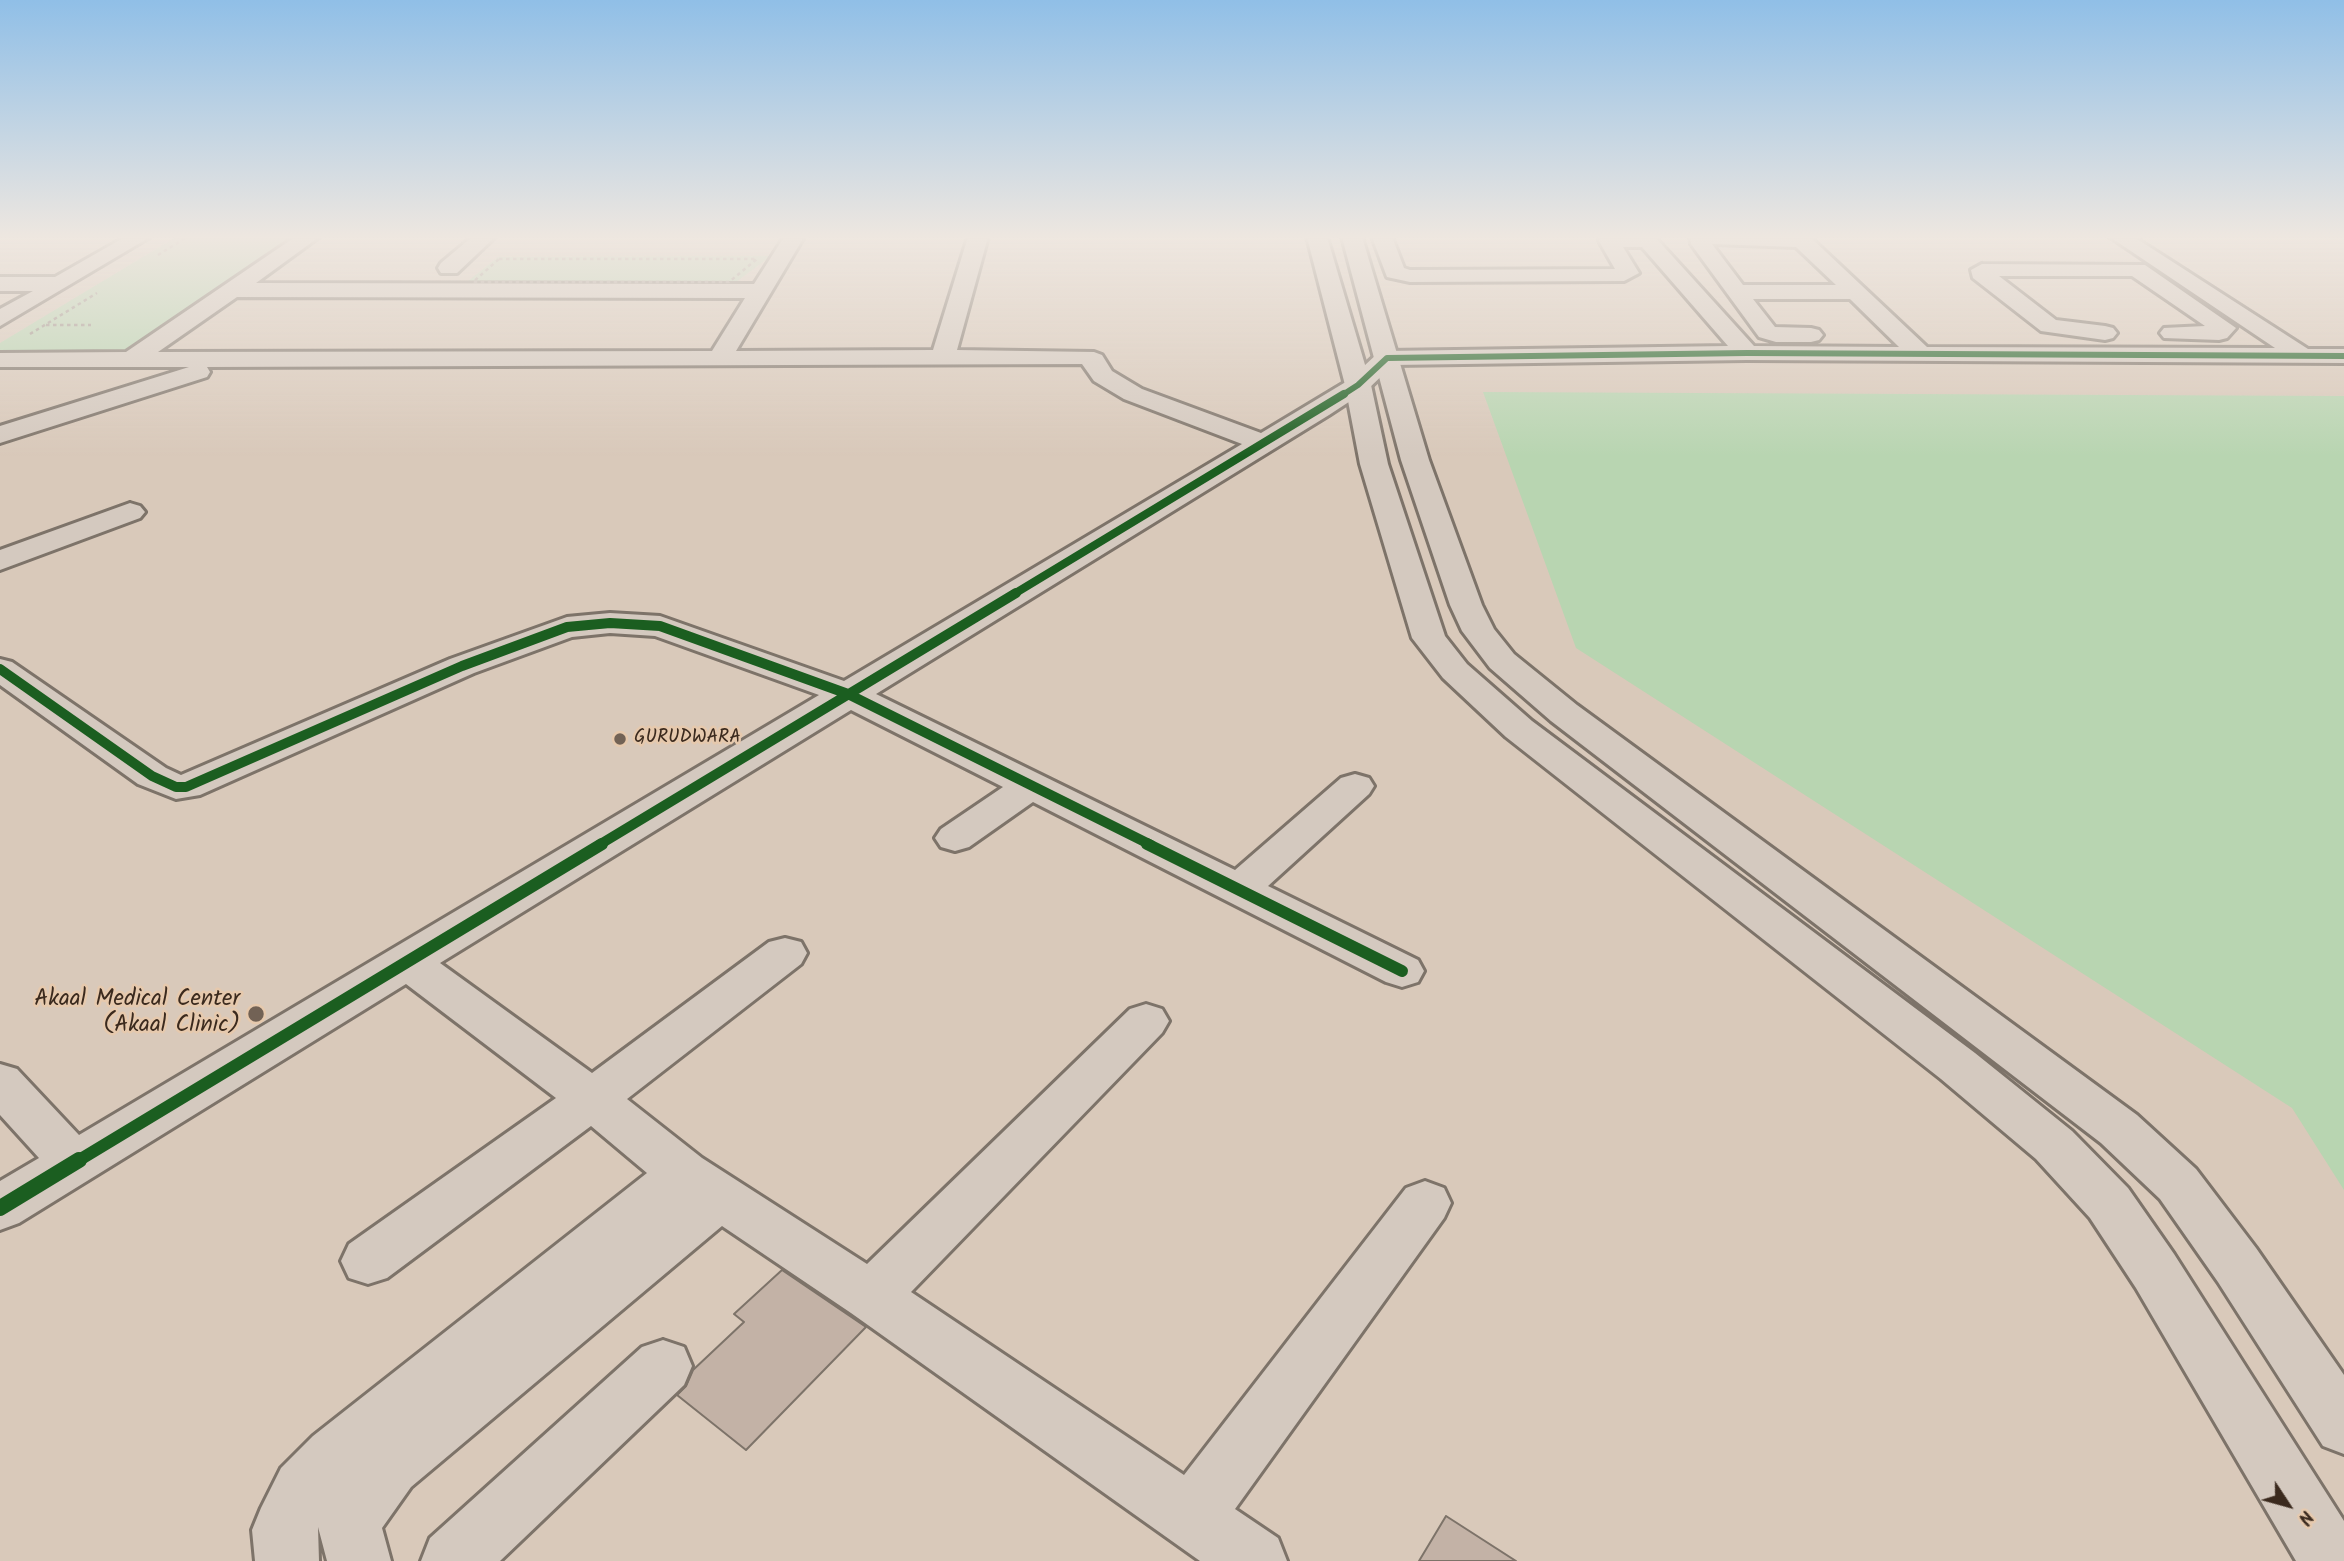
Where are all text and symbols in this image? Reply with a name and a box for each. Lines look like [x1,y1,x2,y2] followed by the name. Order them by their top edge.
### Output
[634,728,741,750] place label: GURUDWARA
[612,731,628,747] marker: GURUDWARA
[34,987,240,1041] place label: Akaal Medical Center (Akaal Clinic)
[246,1004,266,1024] marker: Akaal Medical Center (Akaal Clinic)
[2253,1470,2323,1540] north arrow
[2289,1504,2321,1531] text: N

